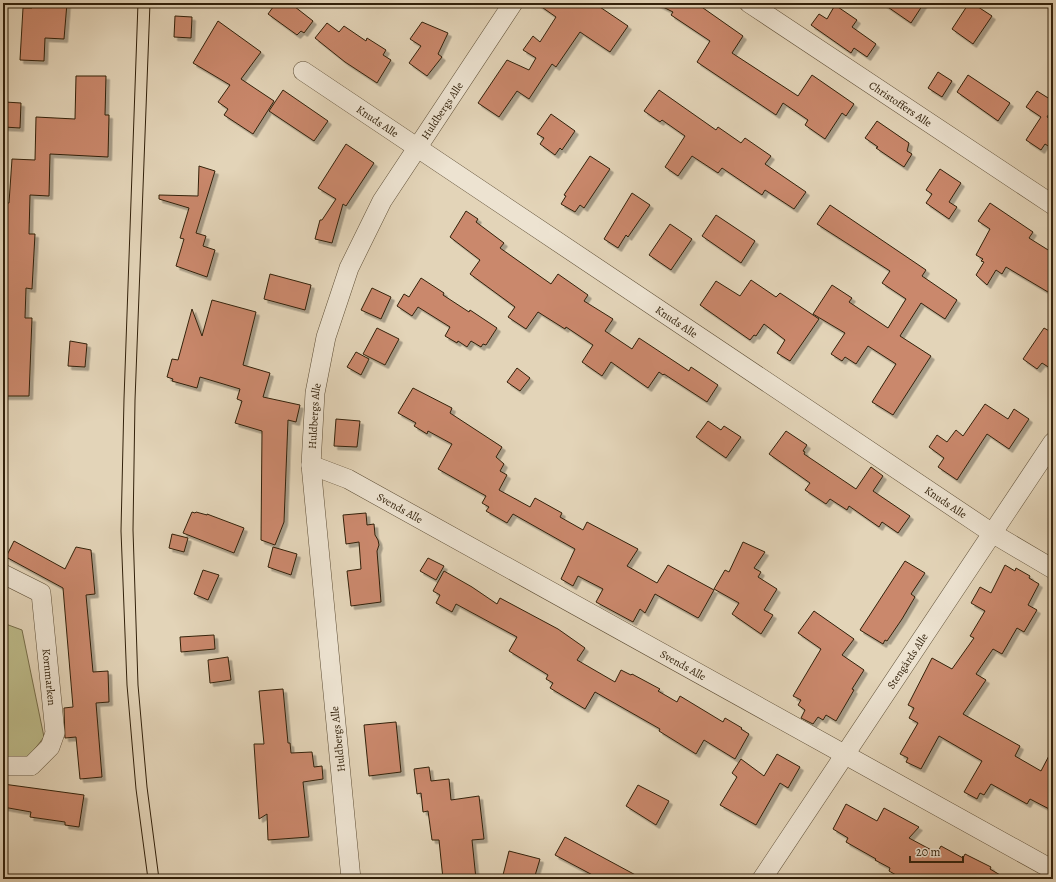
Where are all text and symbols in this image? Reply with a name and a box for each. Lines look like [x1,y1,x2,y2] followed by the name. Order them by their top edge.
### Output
[866,77,935,130] street label: Christoffers Alle
[417,79,466,142] street label: Huldbergs Alle
[354,102,402,141] street label: Knuds Alle
[653,302,701,341] street label: Knuds Alle
[304,382,324,450] street label: Huldbergs Alle
[922,482,970,522] street label: Knuds Alle
[374,489,426,527] street label: Svends Alle
[883,630,931,692] street label: Stengårds Alle
[658,646,709,684] street label: Svends Alle
[39,648,60,706] street label: Kornmarken
[327,705,349,773] street label: Huldbergs Alle
[910,838,963,864] scale bar
[916,844,940,860] text: 20 m

